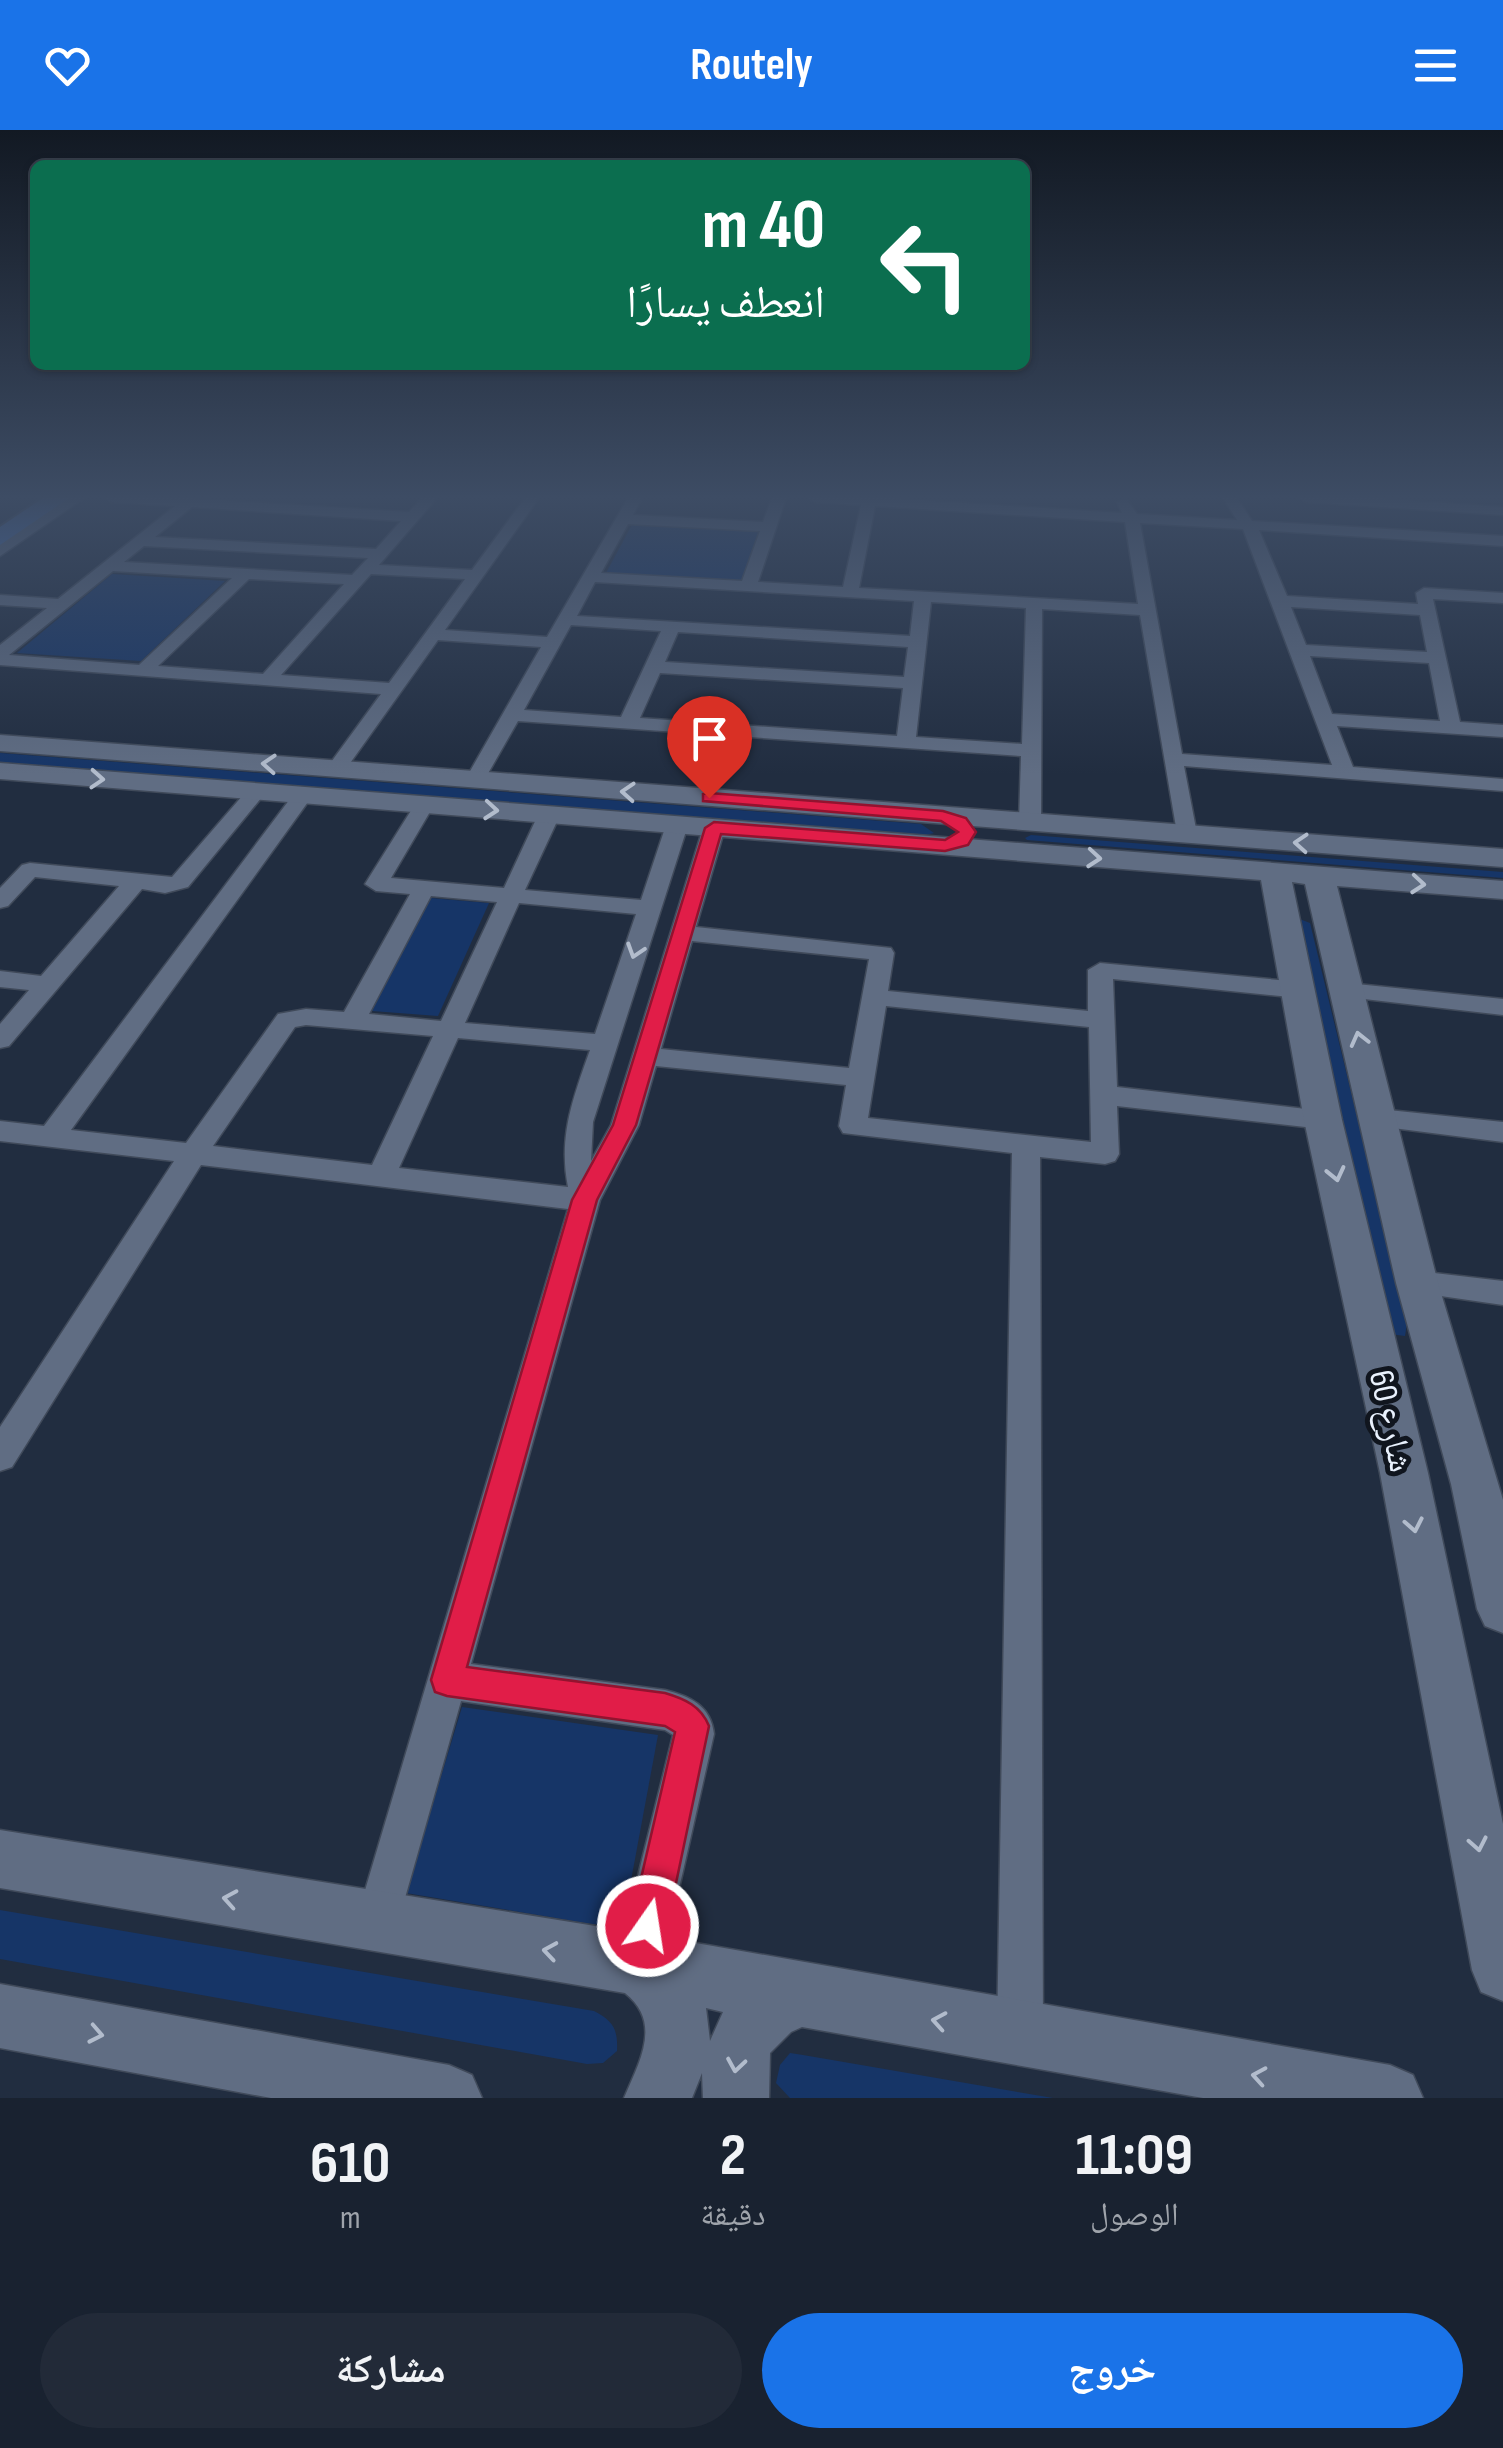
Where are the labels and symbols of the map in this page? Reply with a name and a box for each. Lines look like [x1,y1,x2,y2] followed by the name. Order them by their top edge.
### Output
[667,696,752,799] pin
[261,753,277,775] one-way arrow
[90,768,106,789] one-way arrow
[620,781,636,803] one-way arrow
[483,799,499,820] one-way arrow
[1293,832,1309,854] one-way arrow
[1087,846,1103,868] one-way arrow
[1411,872,1427,894] one-way arrow
[627,941,647,958] one-way arrow
[1350,1031,1371,1048] one-way arrow
[1324,1165,1345,1182] one-way arrow
[1359,1366,1422,1476] street label: شارع 60
[1403,1516,1424,1533] one-way arrow
[1467,1836,1488,1852] one-way arrow
[596,1874,700,1978] position arrow
[221,1889,238,1910] one-way arrow
[542,1941,559,1962] one-way arrow
[931,2011,947,2032] one-way arrow
[87,2023,104,2044] one-way arrow
[726,2056,747,2073] one-way arrow
[1251,2066,1268,2087] one-way arrow

